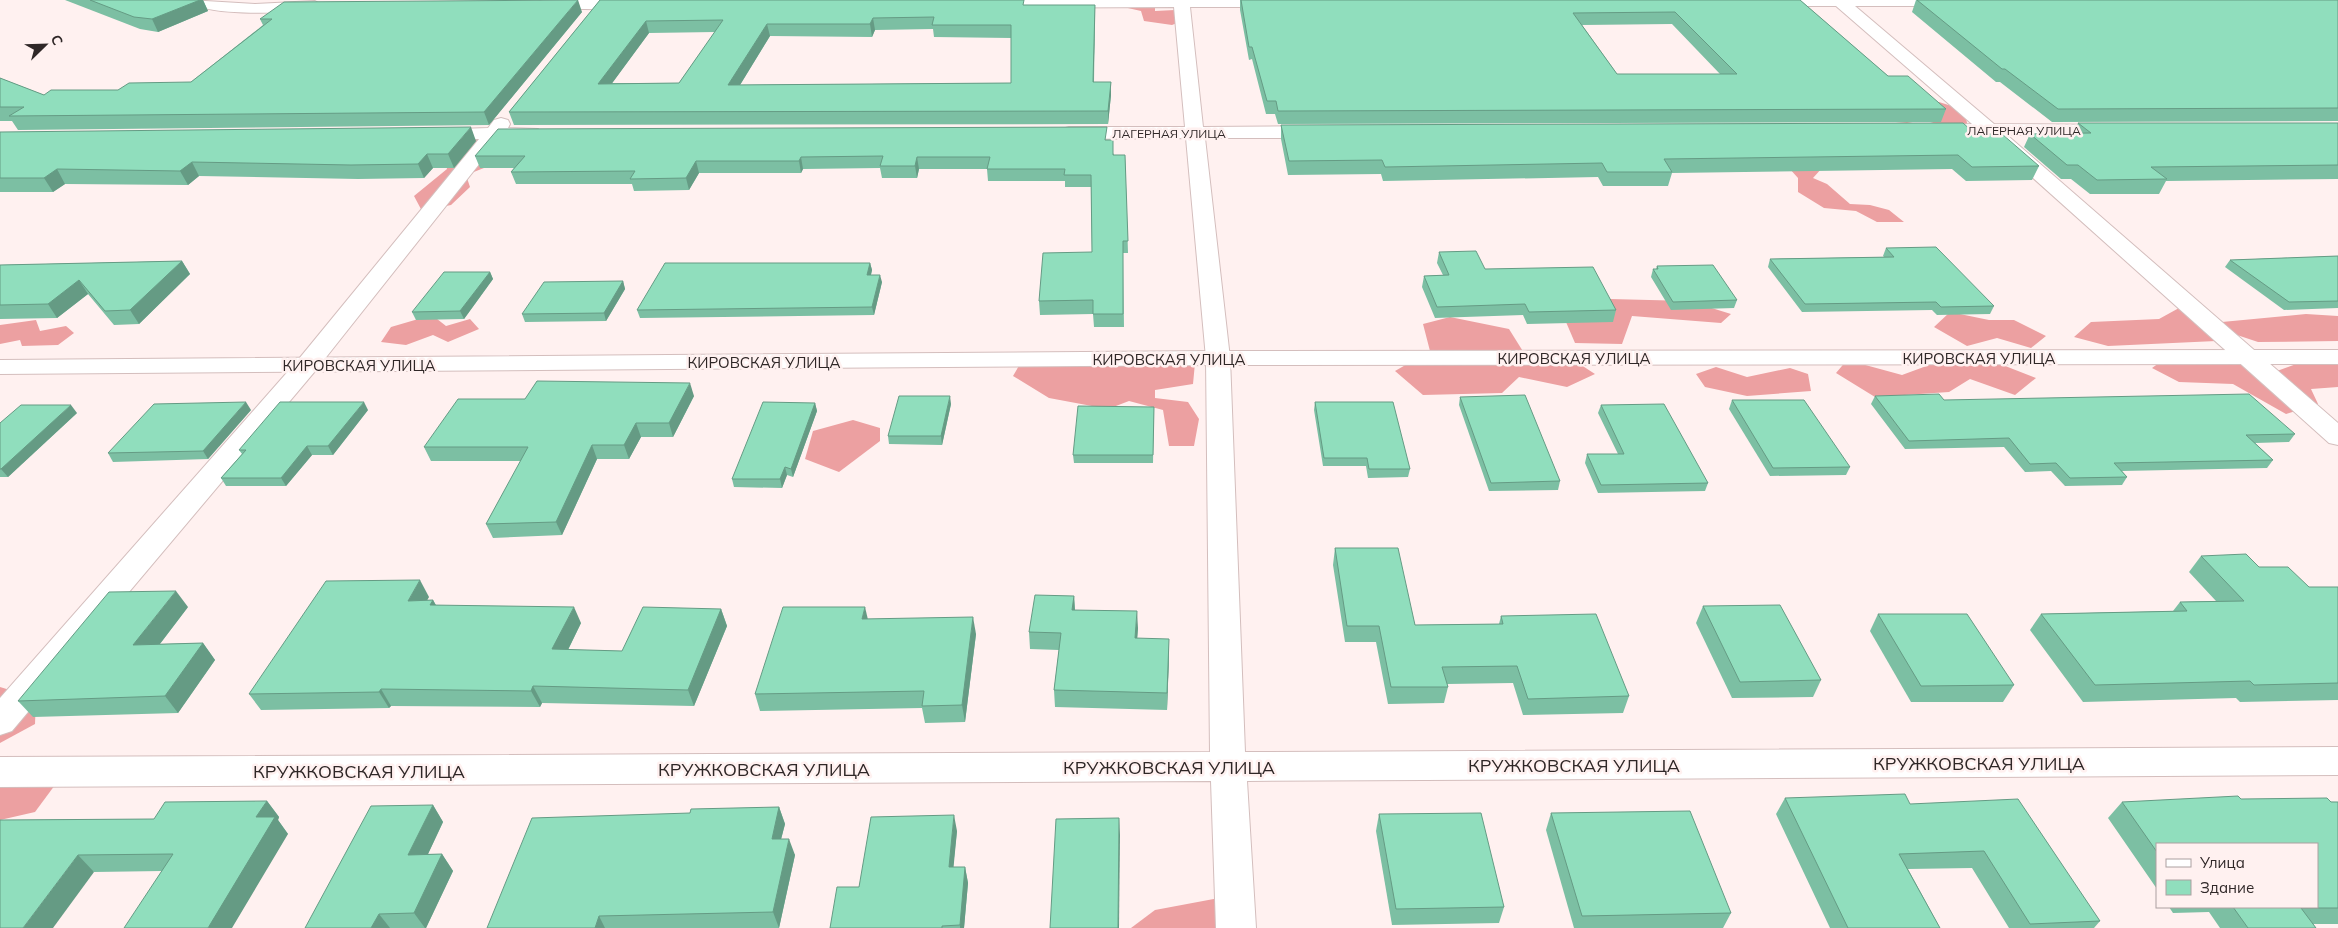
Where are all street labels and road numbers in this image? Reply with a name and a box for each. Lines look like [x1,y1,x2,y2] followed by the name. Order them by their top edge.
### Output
[1967,123,2081,138] street label: ЛАГЕРНАЯ УЛИЦА
[1112,126,1226,141] street label: ЛАГЕРНАЯ УЛИЦА
[1497,349,1651,368] street label: КИРОВСКАЯ УЛИЦА
[1902,349,2056,368] street label: КИРОВСКАЯ УЛИЦА
[1092,350,1246,369] street label: КИРОВСКАЯ УЛИЦА
[687,353,841,372] street label: КИРОВСКАЯ УЛИЦА
[282,356,436,375] street label: КИРОВСКАЯ УЛИЦА
[1873,752,2085,775] street label: КРУЖКОВСКАЯ УЛИЦА
[1468,754,1680,777] street label: КРУЖКОВСКАЯ УЛИЦА
[1063,756,1275,779] street label: КРУЖКОВСКАЯ УЛИЦА
[658,758,870,781] street label: КРУЖКОВСКАЯ УЛИЦА
[253,760,465,783] street label: КРУЖКОВСКАЯ УЛИЦА

